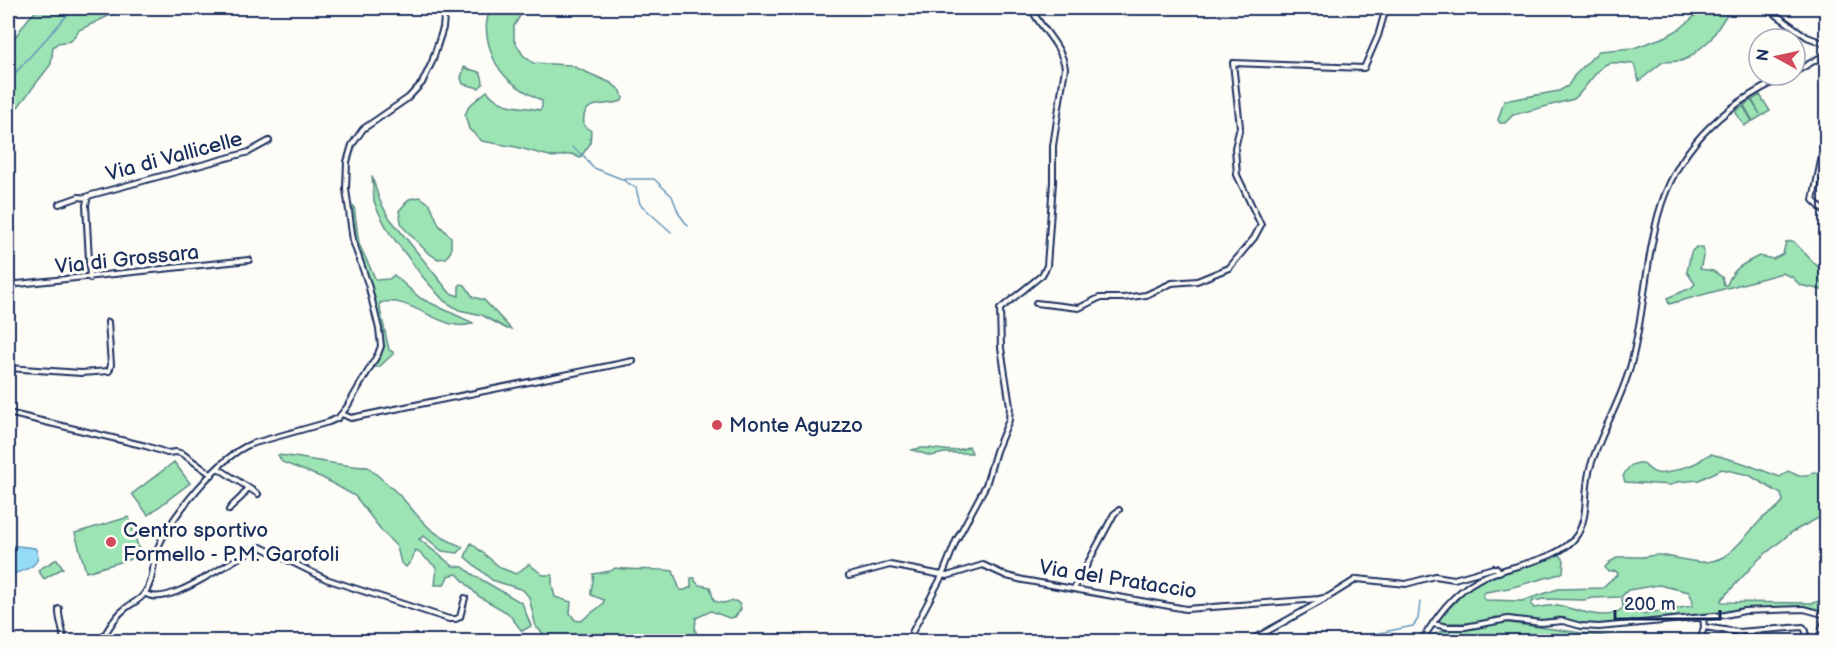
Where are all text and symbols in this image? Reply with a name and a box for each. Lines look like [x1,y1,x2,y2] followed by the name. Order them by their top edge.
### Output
[1747,27,1807,87] north arrow
[1753,48,1774,62] text: N
[103,126,245,187] street label: Via di Vallicelle
[54,240,200,279] street label: Via di Grossara
[729,413,863,438] place label: Monte Aguzzo
[710,418,724,432] marker: Monte Aguzzo
[123,518,339,567] place label: Centro sportivo Formello - P.M. Garofoli
[104,535,118,549] marker: Centro sportivo Formello - P.M. Garofoli
[1037,555,1199,604] street label: Via del Prataccio
[1615,583,1720,621] scale bar
[1624,594,1676,615] text: 200 m

